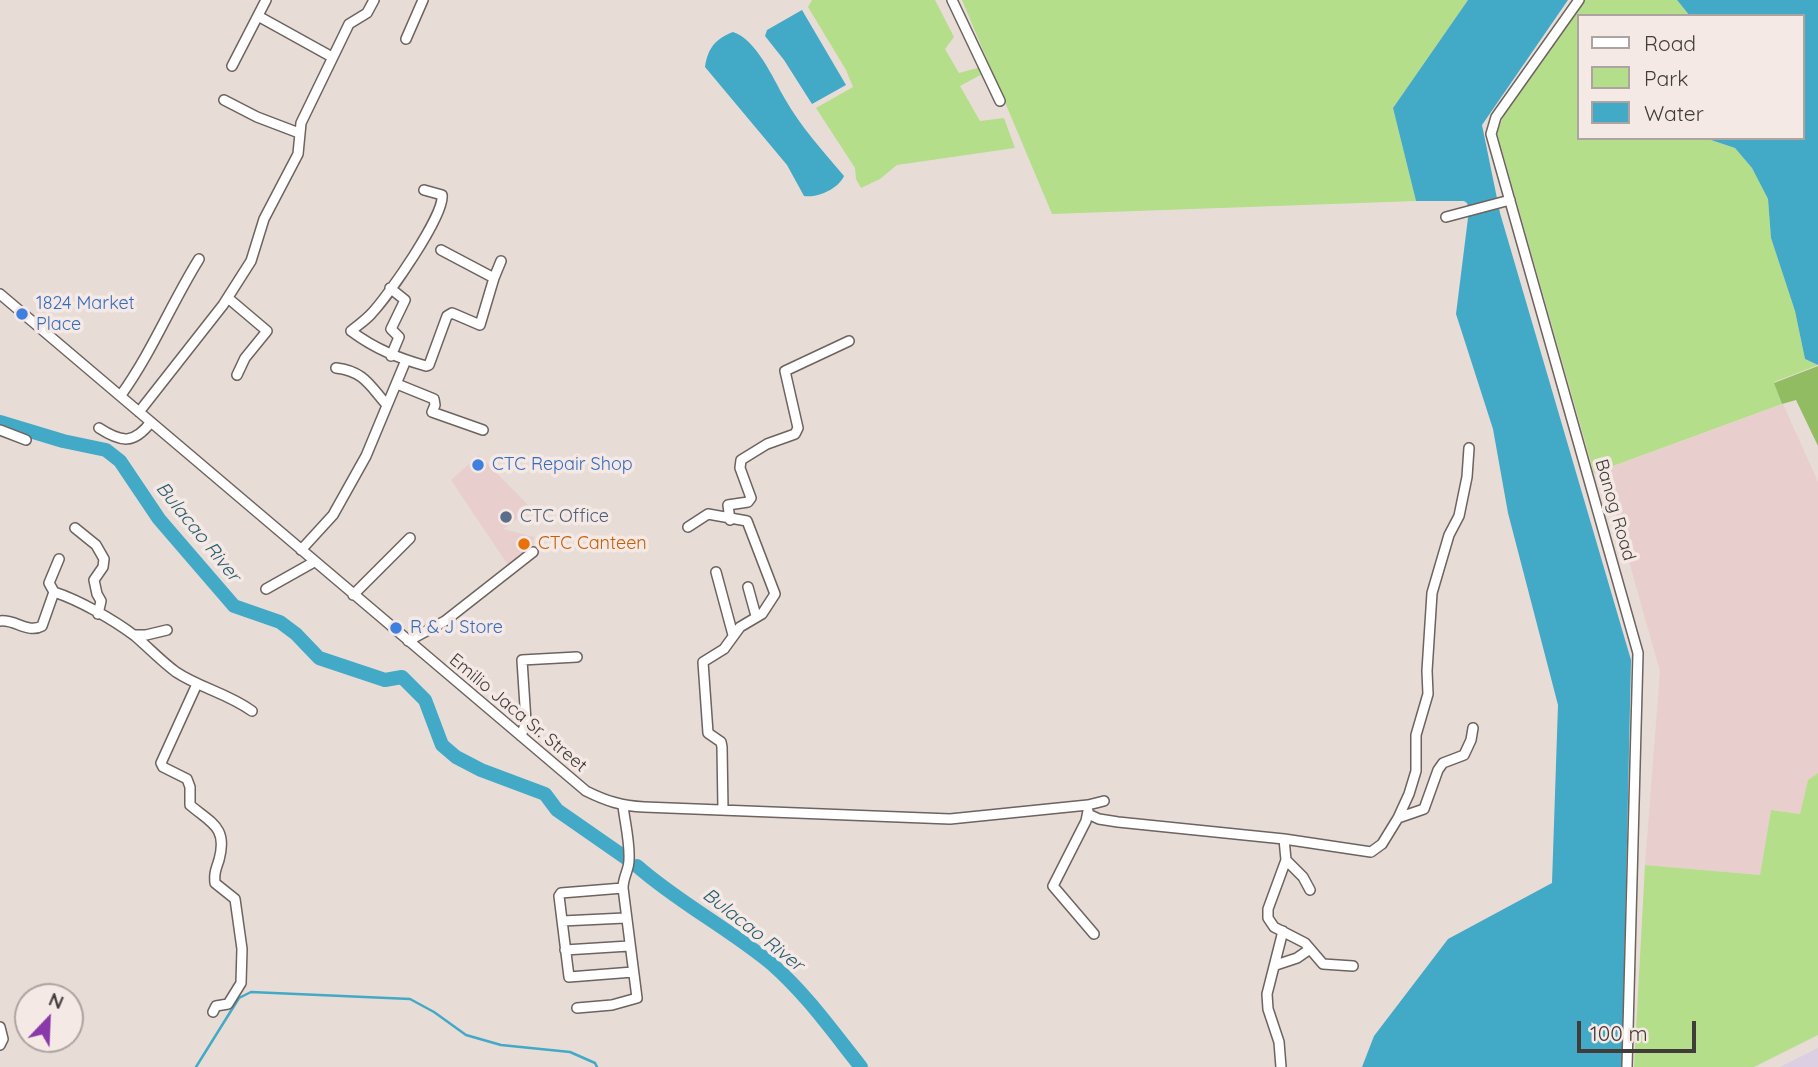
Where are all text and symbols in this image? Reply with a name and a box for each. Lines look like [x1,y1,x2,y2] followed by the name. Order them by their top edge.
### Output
[1576,14,1804,140] legend
[1644,30,1696,56] text: Road
[1644,65,1688,91] text: Park
[1644,100,1704,126] text: Water
[36,293,135,336] place label: 1824 Market Place
[14,306,30,322] marker: 1824 Market Place
[492,454,633,476] place label: CTC Repair Shop
[470,457,486,473] marker: CTC Repair Shop
[1590,457,1640,563] street label: Banog Road
[151,477,245,587] water label: Bulacao River
[520,506,609,528] place label: CTC Office
[498,509,514,525] marker: CTC Office
[538,533,647,555] place label: CTC Canteen
[516,536,532,552] marker: CTC Canteen
[410,617,503,639] place label: R & J Store
[388,620,404,636] marker: R & J Store
[445,649,591,777] street label: Emilio Jaca Sr. Street
[698,883,808,977] water label: Bulacao River
[14,983,84,1053] north arrow
[45,987,68,1014] text: N
[1580,1007,1699,1052] scale bar
[1590,1020,1648,1046] text: 100 m

